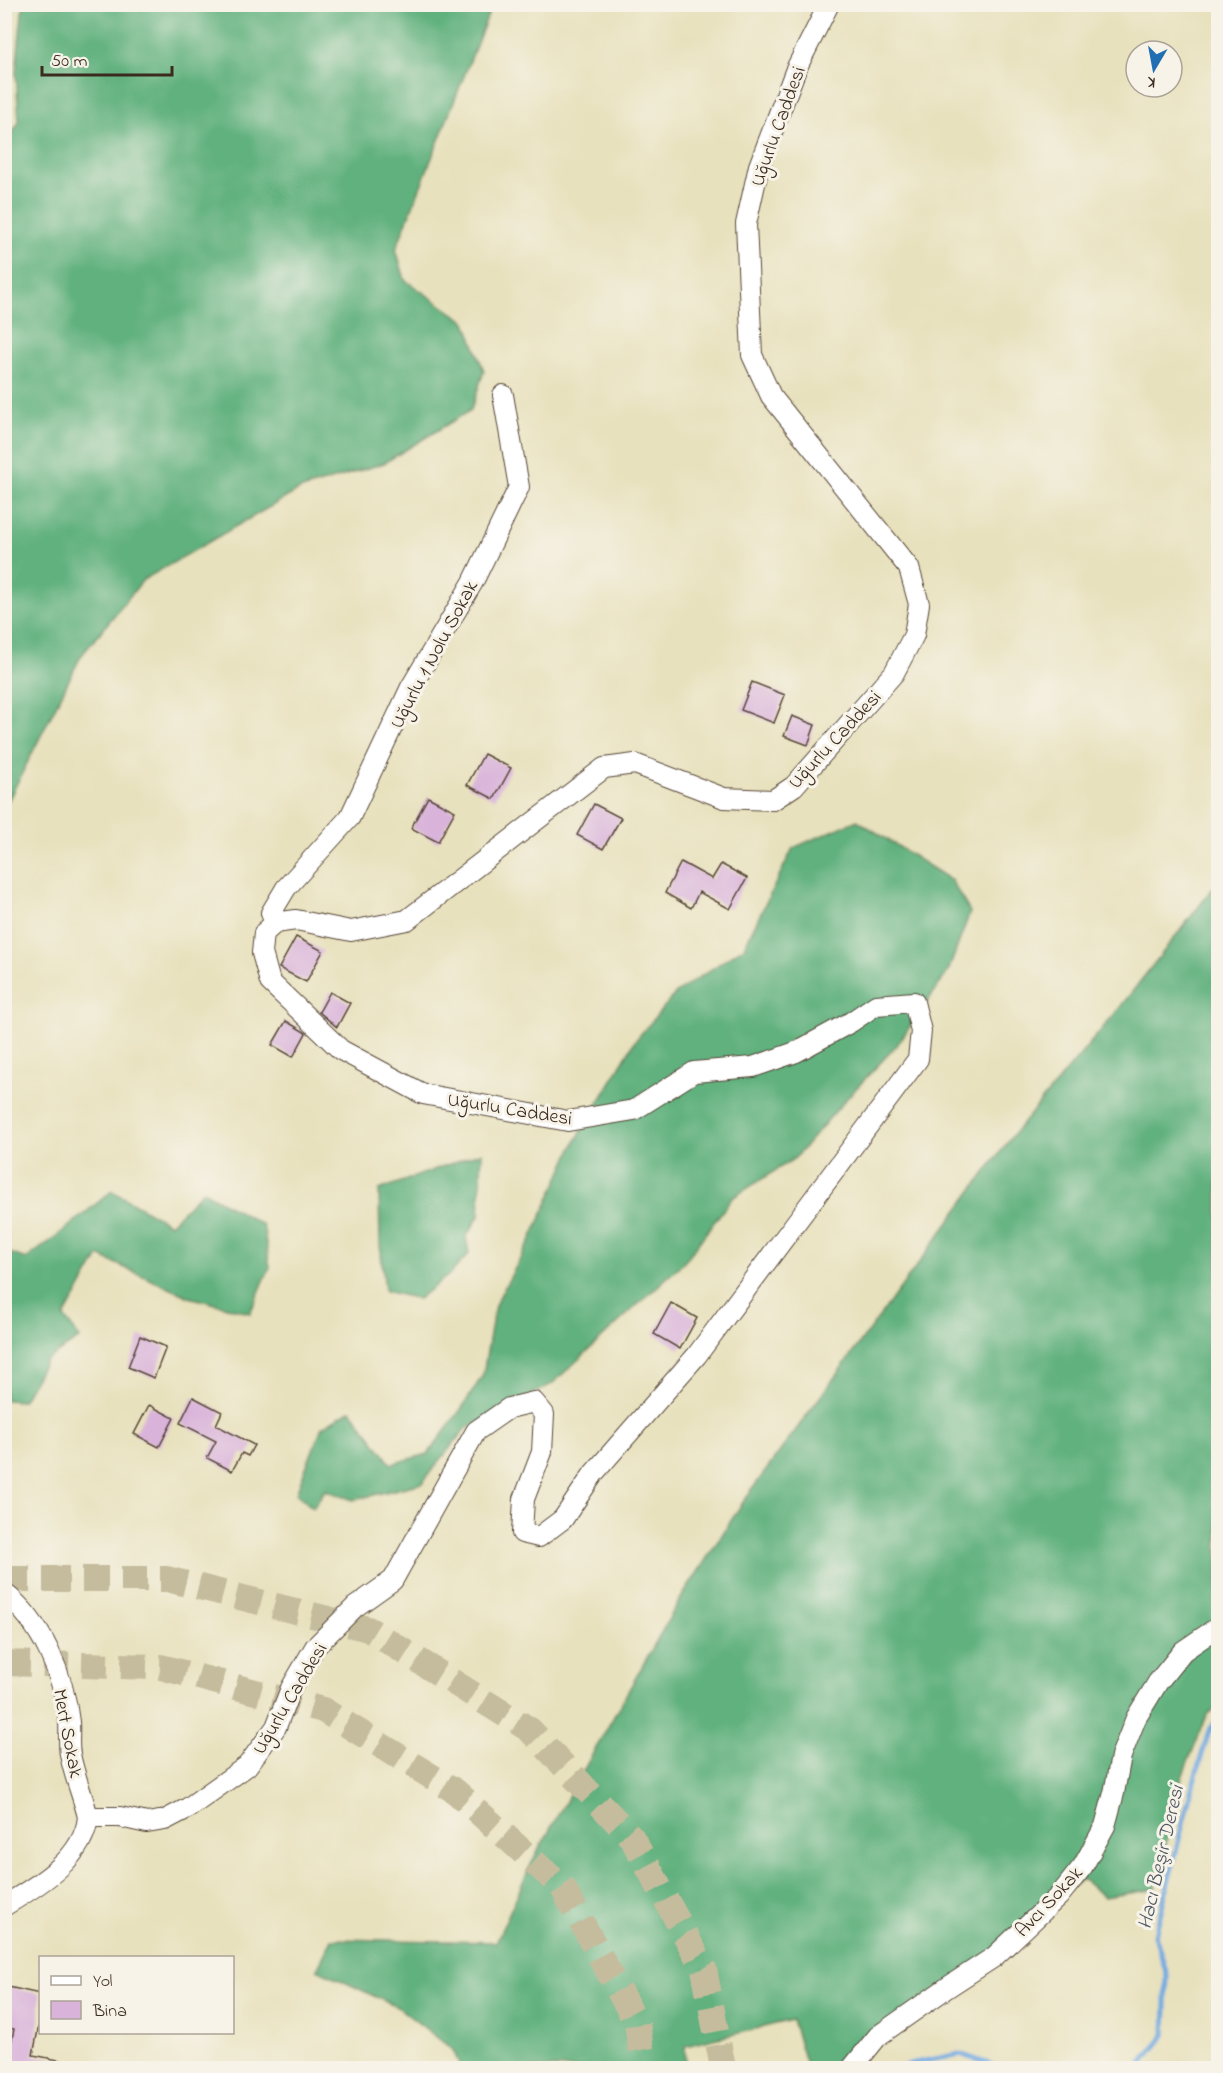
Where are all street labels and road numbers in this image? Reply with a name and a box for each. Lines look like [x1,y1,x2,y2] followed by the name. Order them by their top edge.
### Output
[744,63,815,191] street label: Uğurlu Caddesi
[384,576,488,735] street label: Uğurlu 1 Nolu Sokak
[782,685,890,797] street label: Uğurlu Caddesi
[445,1086,574,1136] street label: Uğurlu Caddesi
[246,1638,337,1761] street label: Uğurlu Caddesi
[44,1687,89,1781] street label: Mert Sokak
[1009,1860,1091,1945] street label: Avcı Sokak

